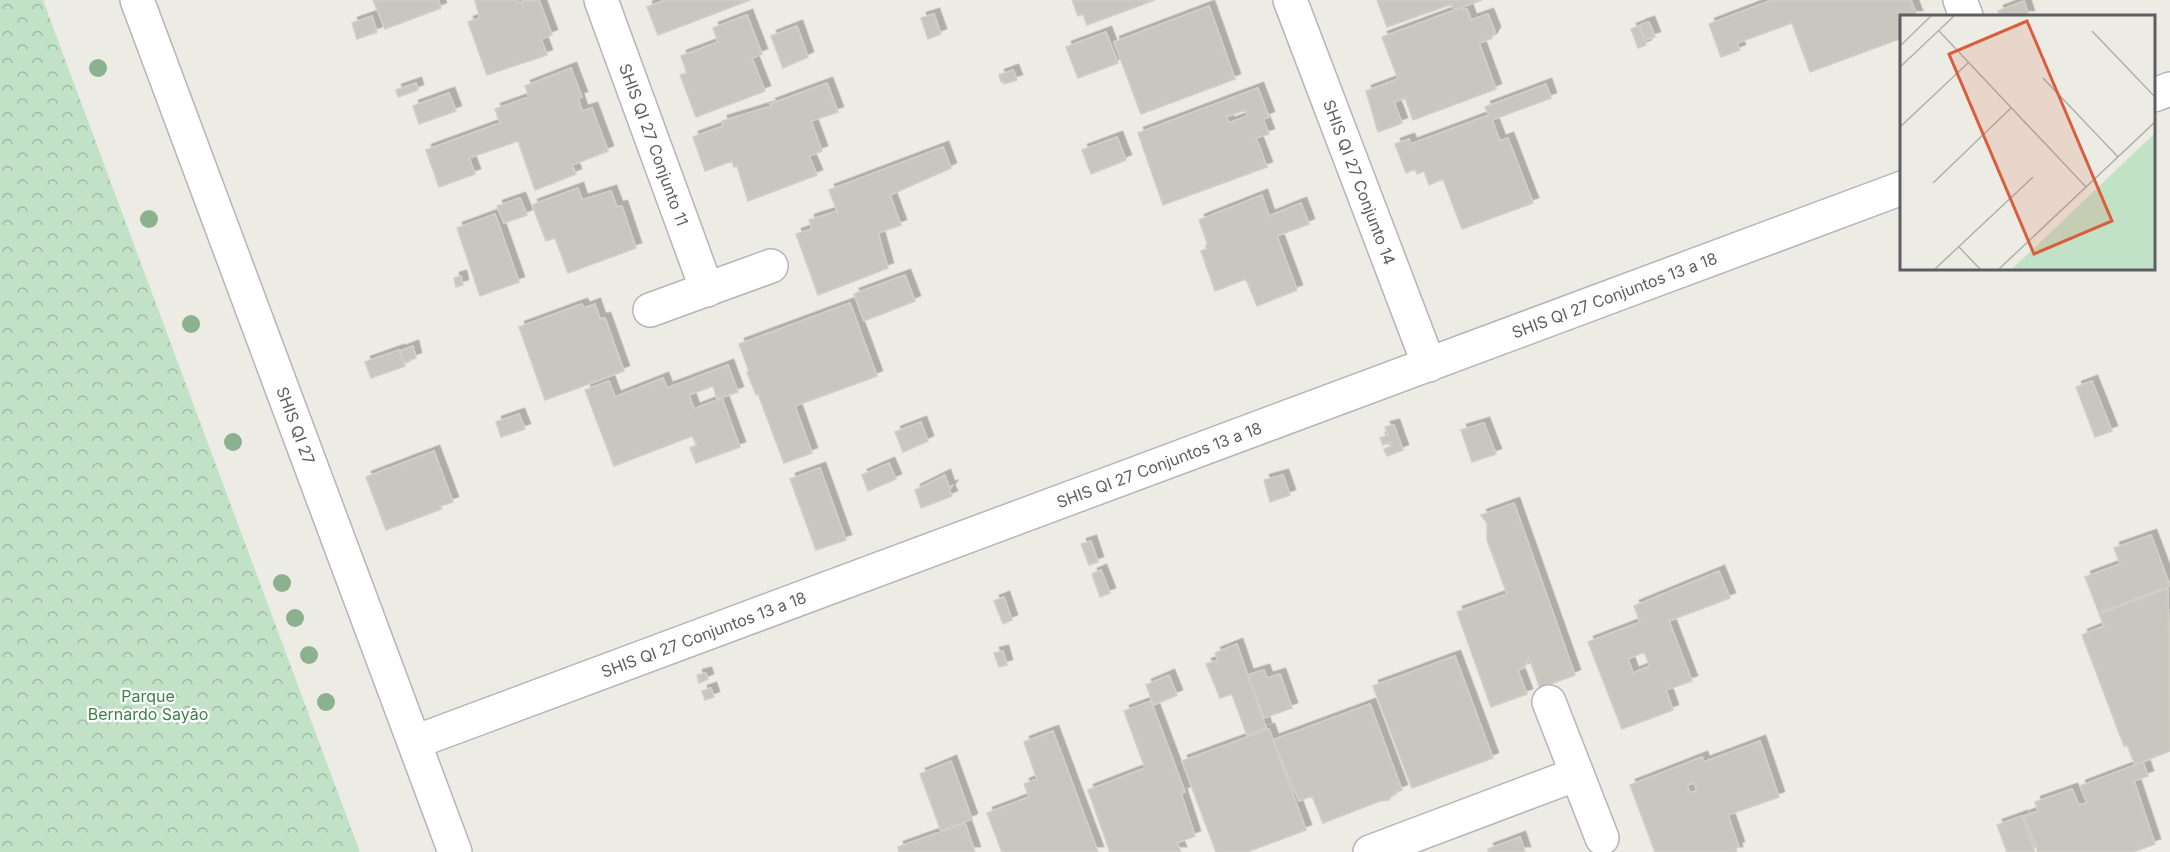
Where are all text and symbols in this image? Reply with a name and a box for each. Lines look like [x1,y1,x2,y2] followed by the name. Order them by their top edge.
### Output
[1900,15,2155,270] inset map
[615,61,693,229] street label: SHIS QI 27 Conjunto 11
[1319,97,1400,268] street label: SHIS QI 27 Conjunto 14
[1509,248,1720,342] street label: SHIS QI 27 Conjuntos 13 a 18
[272,384,319,467] street label: SHIS QI 27
[1054,417,1264,512] street label: SHIS QI 27 Conjuntos 13 a 18
[598,587,809,682] street label: SHIS QI 27 Conjuntos 13 a 18
[88,686,208,724] park label: Parque Bernardo Sayão

